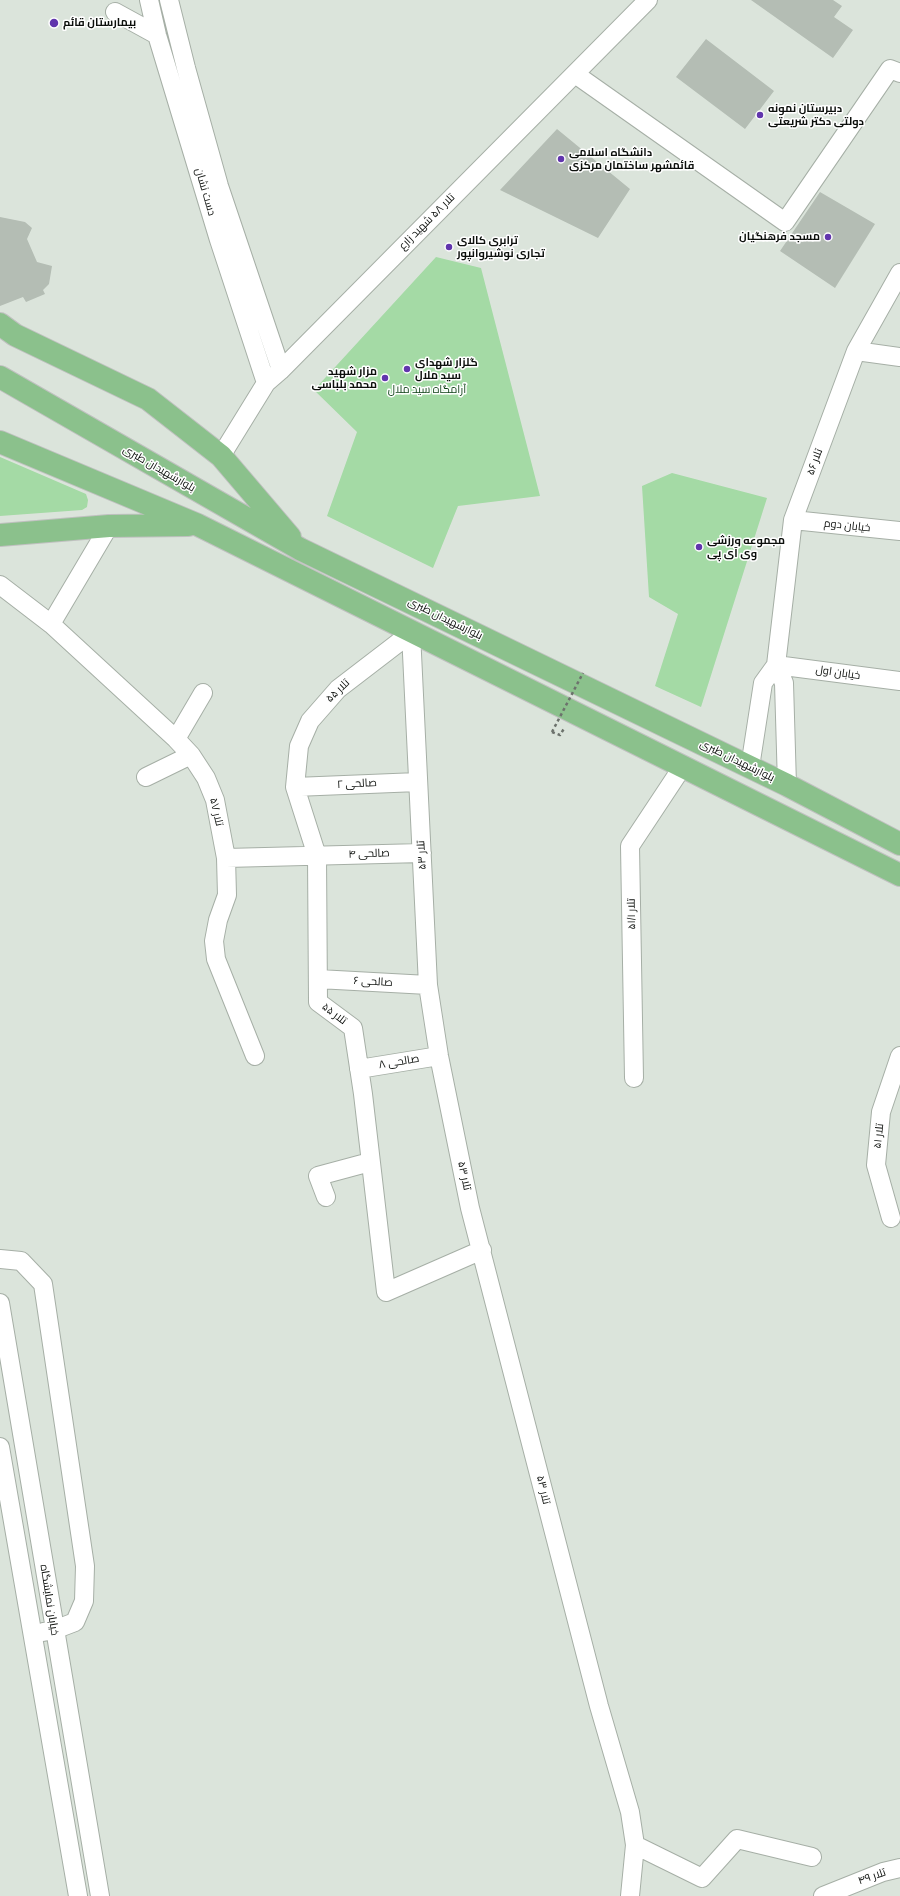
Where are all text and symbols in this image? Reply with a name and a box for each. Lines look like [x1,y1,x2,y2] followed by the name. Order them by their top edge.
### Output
[63,16,136,30] place label: بیمارستان قائم
[48,17,60,29] marker: بیمارستان قائم
[768,102,864,128] place label: دبیرستان نمونه دولتی دکتر شریعتی
[755,110,765,120] marker: دبیرستان نمونه دولتی دکتر شریعتی
[569,146,694,172] place label: دانشگاه اسلامی قائمشهر ساختمان مرکزی
[556,154,566,164] marker: دانشگاه اسلامی قائمشهر ساختمان مرکزی
[192,167,218,217] street label: دست نشان
[396,191,458,253] street label: تلار ۵۸ شهید زارع
[739,230,820,244] place label: مسجد فرهنگیان
[823,232,833,242] marker: مسجد فرهنگیان
[457,234,545,260] place label: ترابری کالای تجاری نوشیروانپور
[444,242,454,252] marker: ترابری کالای تجاری نوشیروانپور
[415,356,478,382] place label: گلزار شهدای سید ملال
[402,364,412,374] marker: گلزار شهدای سید ملال
[312,365,377,391] place label: مزار شهید محمد بلباسی
[380,373,390,383] marker: مزار شهید محمد بلباسی
[388,383,466,397] park label: آرامگاه سید ملال
[120,443,198,495] street label: بلوارشهیدان طبری
[804,447,826,477] street label: تلار ۵۶
[823,517,871,535] street label: خیابان دوم
[707,534,785,560] place label: مجموعه ورزشی وی آی پی
[694,542,704,552] marker: مجموعه ورزشی وی آی پی
[406,595,484,643] street label: بلوارشهیدان طبری
[815,663,861,683] street label: خیابان اول
[323,677,353,705] street label: تلار ۵۵
[698,737,776,785] street label: بلوارشهیدان طبری
[337,776,377,792] street label: صالحی ۲
[206,797,226,827] street label: تلار ۵۷
[415,840,429,870] street label: تلار ۵۳
[348,847,390,861] street label: صالحی ۴
[625,898,639,930] street label: تلار ۵۱/۱
[353,974,393,990] street label: صالحی ۶
[319,1000,349,1028] street label: تلار ۵۵
[378,1052,420,1072] street label: صالحی ۸
[871,1123,887,1149] street label: تلار ۵۱
[455,1160,473,1192] street label: تلار ۵۳
[533,1474,553,1506] street label: تلار ۵۳
[37,1563,61,1637] street label: خیابان نمایشگاه
[856,1866,888,1888] street label: تلار ۴۹

